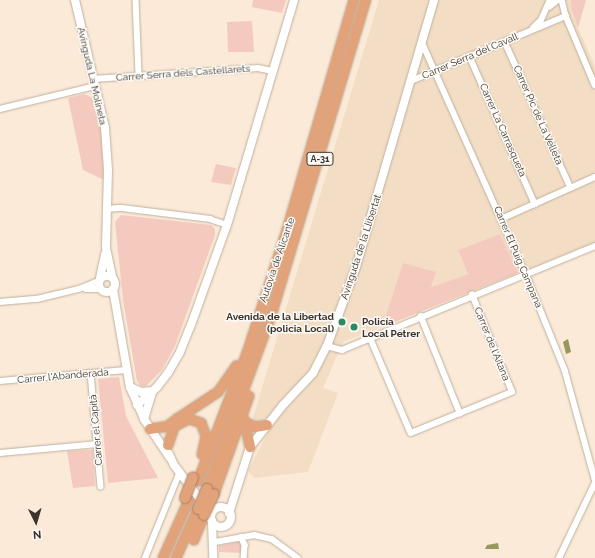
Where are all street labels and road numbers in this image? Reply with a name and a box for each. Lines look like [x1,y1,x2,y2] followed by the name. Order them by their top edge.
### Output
[75,26,109,126] street label: Avinguda La Molineta
[420,30,520,82] street label: Carrer Serra del Cavall
[115,62,251,84] street label: Carrer Serra dels Castellarets
[511,63,565,167] street label: Carrer Pic de La Velleta
[477,81,529,179] street label: Carrer La Carrasqueta
[306,152,334,166] road number: A-31
[338,193,384,301] street label: Avinguda de la Llibertat
[491,204,545,310] street label: Carrer El Puig Campana
[257,216,297,304] street label: Autovía de Alicante
[472,305,512,383] street label: Carrer de l'Aitana
[17,366,109,386] street label: Carrer l'Abanderada
[87,394,105,466] street label: Carrer el Capità

